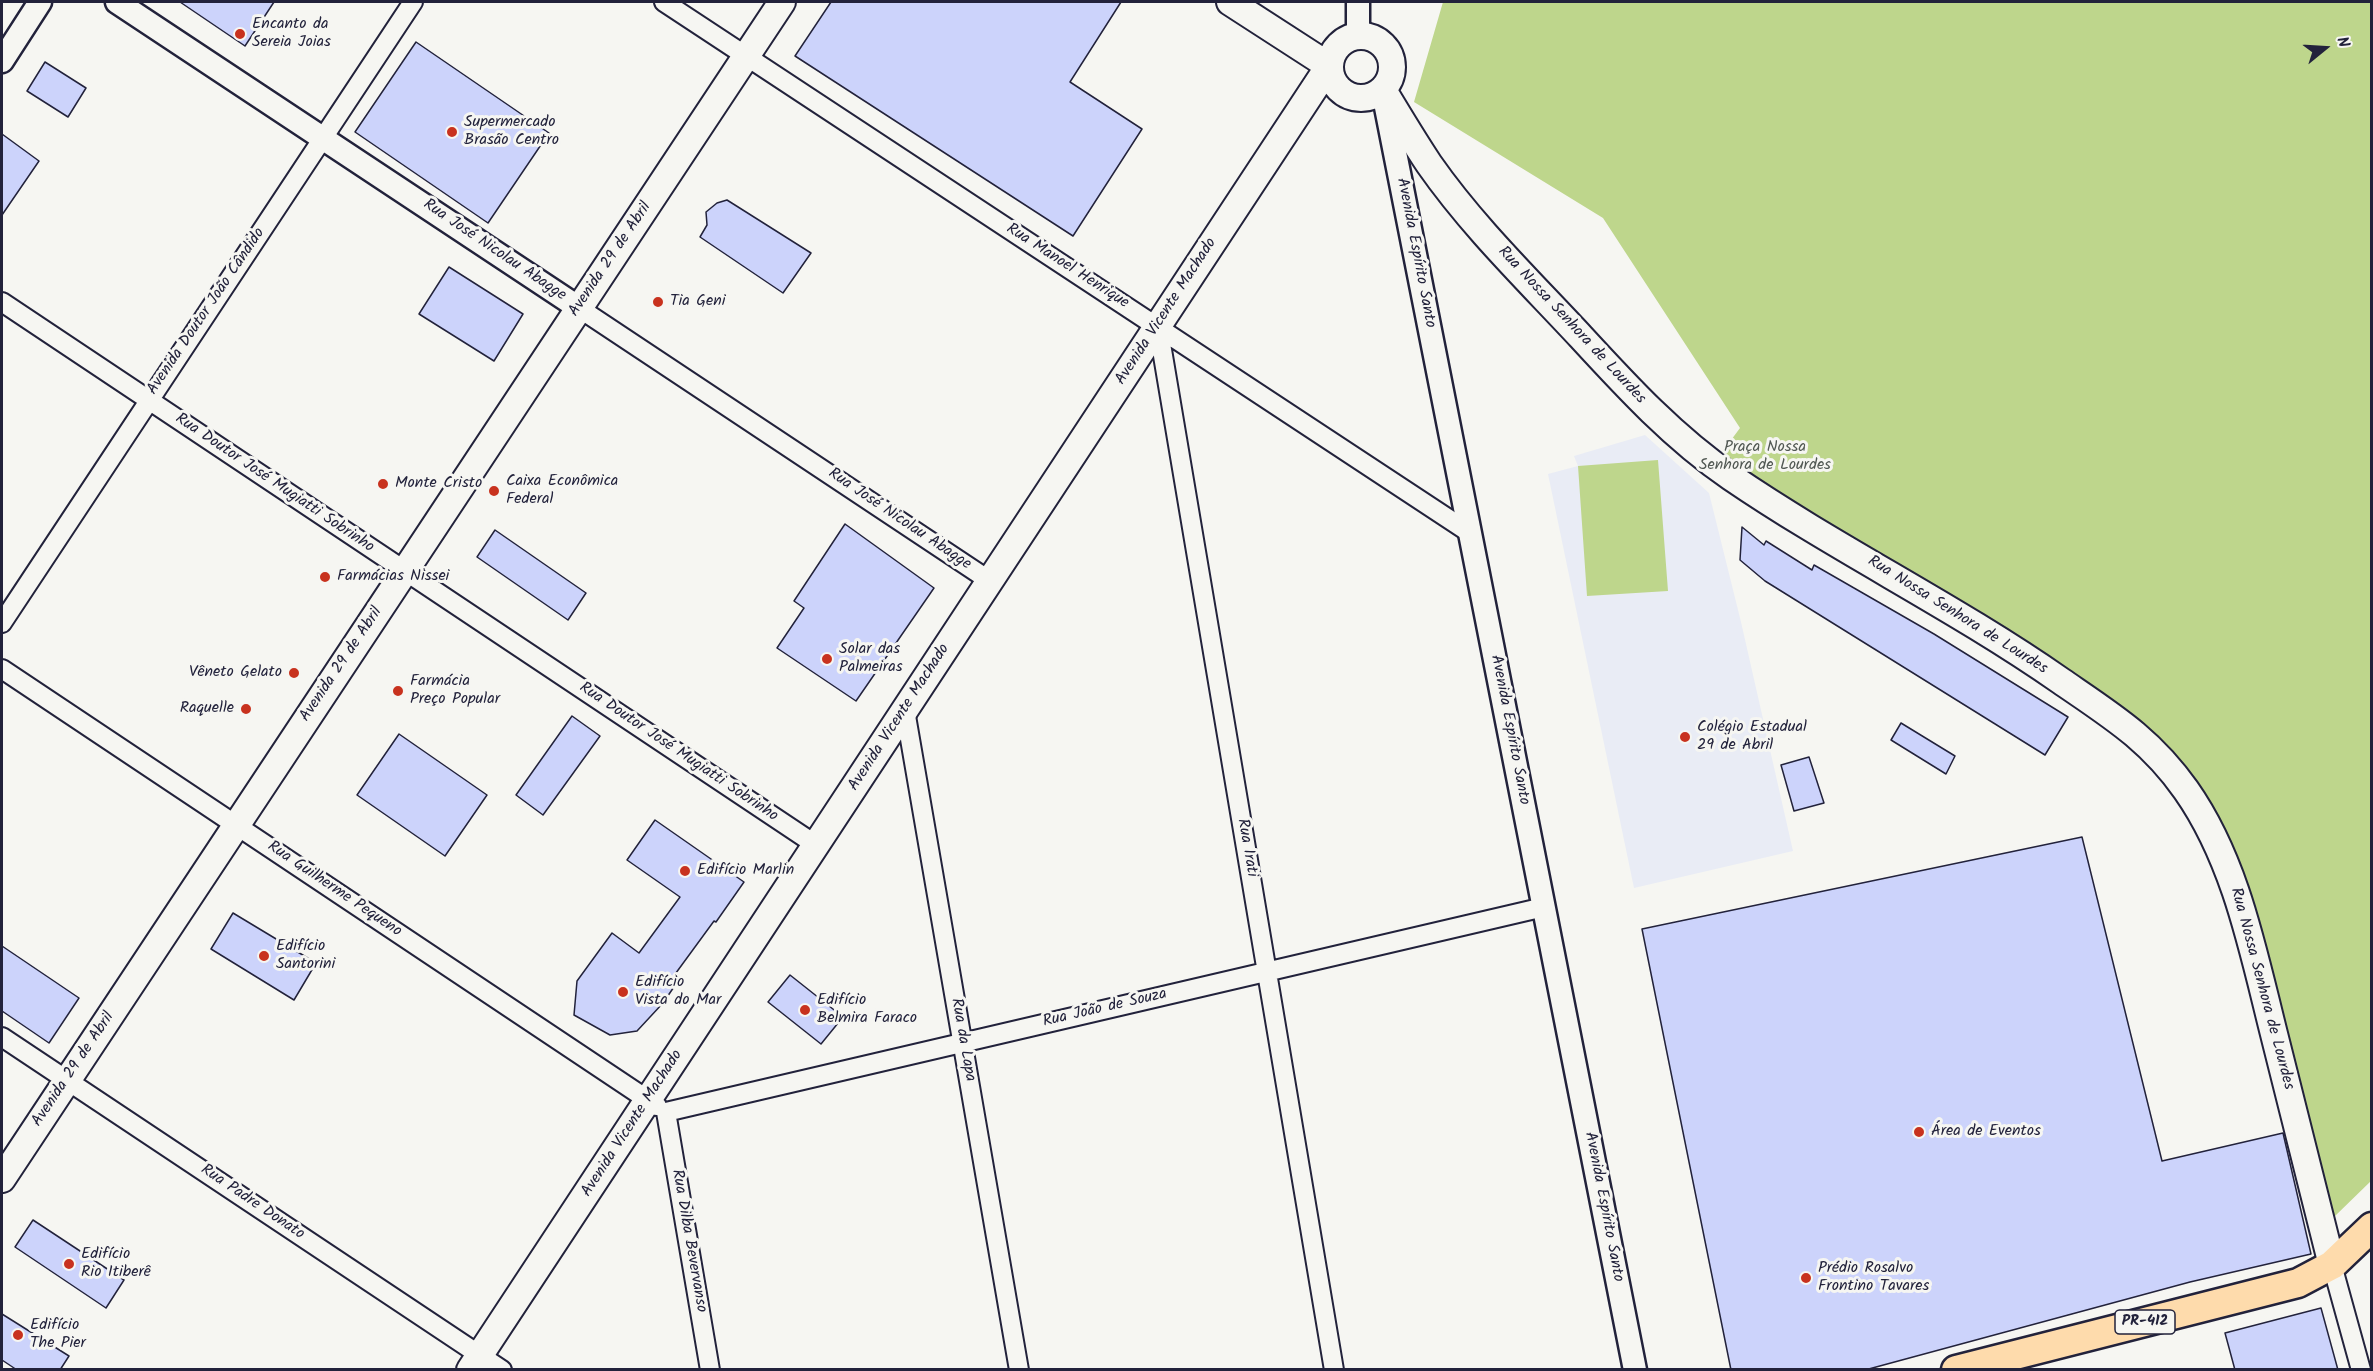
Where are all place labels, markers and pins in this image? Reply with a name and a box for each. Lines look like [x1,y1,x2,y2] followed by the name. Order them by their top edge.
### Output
[252,15,331,53] place label: Encanto da Sereia Joias
[233,27,247,41] marker: Encanto da Sereia Joias
[464,113,559,151] place label: Supermercado Brasão Centro
[445,125,459,139] marker: Supermercado Brasão Centro
[670,292,726,312] place label: Tia Geni
[651,295,665,309] marker: Tia Geni
[506,472,618,510] place label: Caixa Econômica Federal
[395,474,482,494] place label: Monte Cristo
[376,477,390,491] marker: Monte Cristo
[487,484,501,498] marker: Caixa Econômica Federal
[337,567,449,587] place label: Farmácias Nissei
[318,570,332,584] marker: Farmácias Nissei
[839,640,902,678] place label: Solar das Palmeiras
[820,652,834,666] marker: Solar das Palmeiras
[189,663,282,683] place label: Vêneto Gelato
[287,666,301,680] marker: Vêneto Gelato
[410,672,500,710] place label: Farmácia Preço Popular
[391,684,405,698] marker: Farmácia Preço Popular
[180,699,234,719] place label: Raquelle
[239,702,253,716] marker: Raquelle
[1697,718,1807,756] place label: Colégio Estadual 29 de Abril
[1678,730,1692,744] marker: Colégio Estadual 29 de Abril
[697,861,794,881] place label: Edifício Marlin
[678,864,692,878] marker: Edifício Marlin
[276,937,335,975] place label: Edifício Santorini
[257,949,271,963] marker: Edifício Santorini
[635,973,721,1011] place label: Edifício Vista do Mar
[616,985,630,999] marker: Edifício Vista do Mar
[817,991,917,1029] place label: Edifício Belmira Faraco
[798,1003,812,1017] marker: Edifício Belmira Faraco
[1931,1122,2041,1142] place label: Área de Eventos
[1912,1125,1926,1139] marker: Área de Eventos
[81,1245,151,1283] place label: Edifício Rio Itiberê
[62,1257,76,1271] marker: Edifício Rio Itiberê
[1818,1259,1929,1297] place label: Prédio Rosalvo Frontino Tavares
[1799,1271,1813,1285] marker: Prédio Rosalvo Frontino Tavares
[30,1316,86,1354] place label: Edifício The Pier
[11,1328,25,1342] marker: Edifício The Pier

